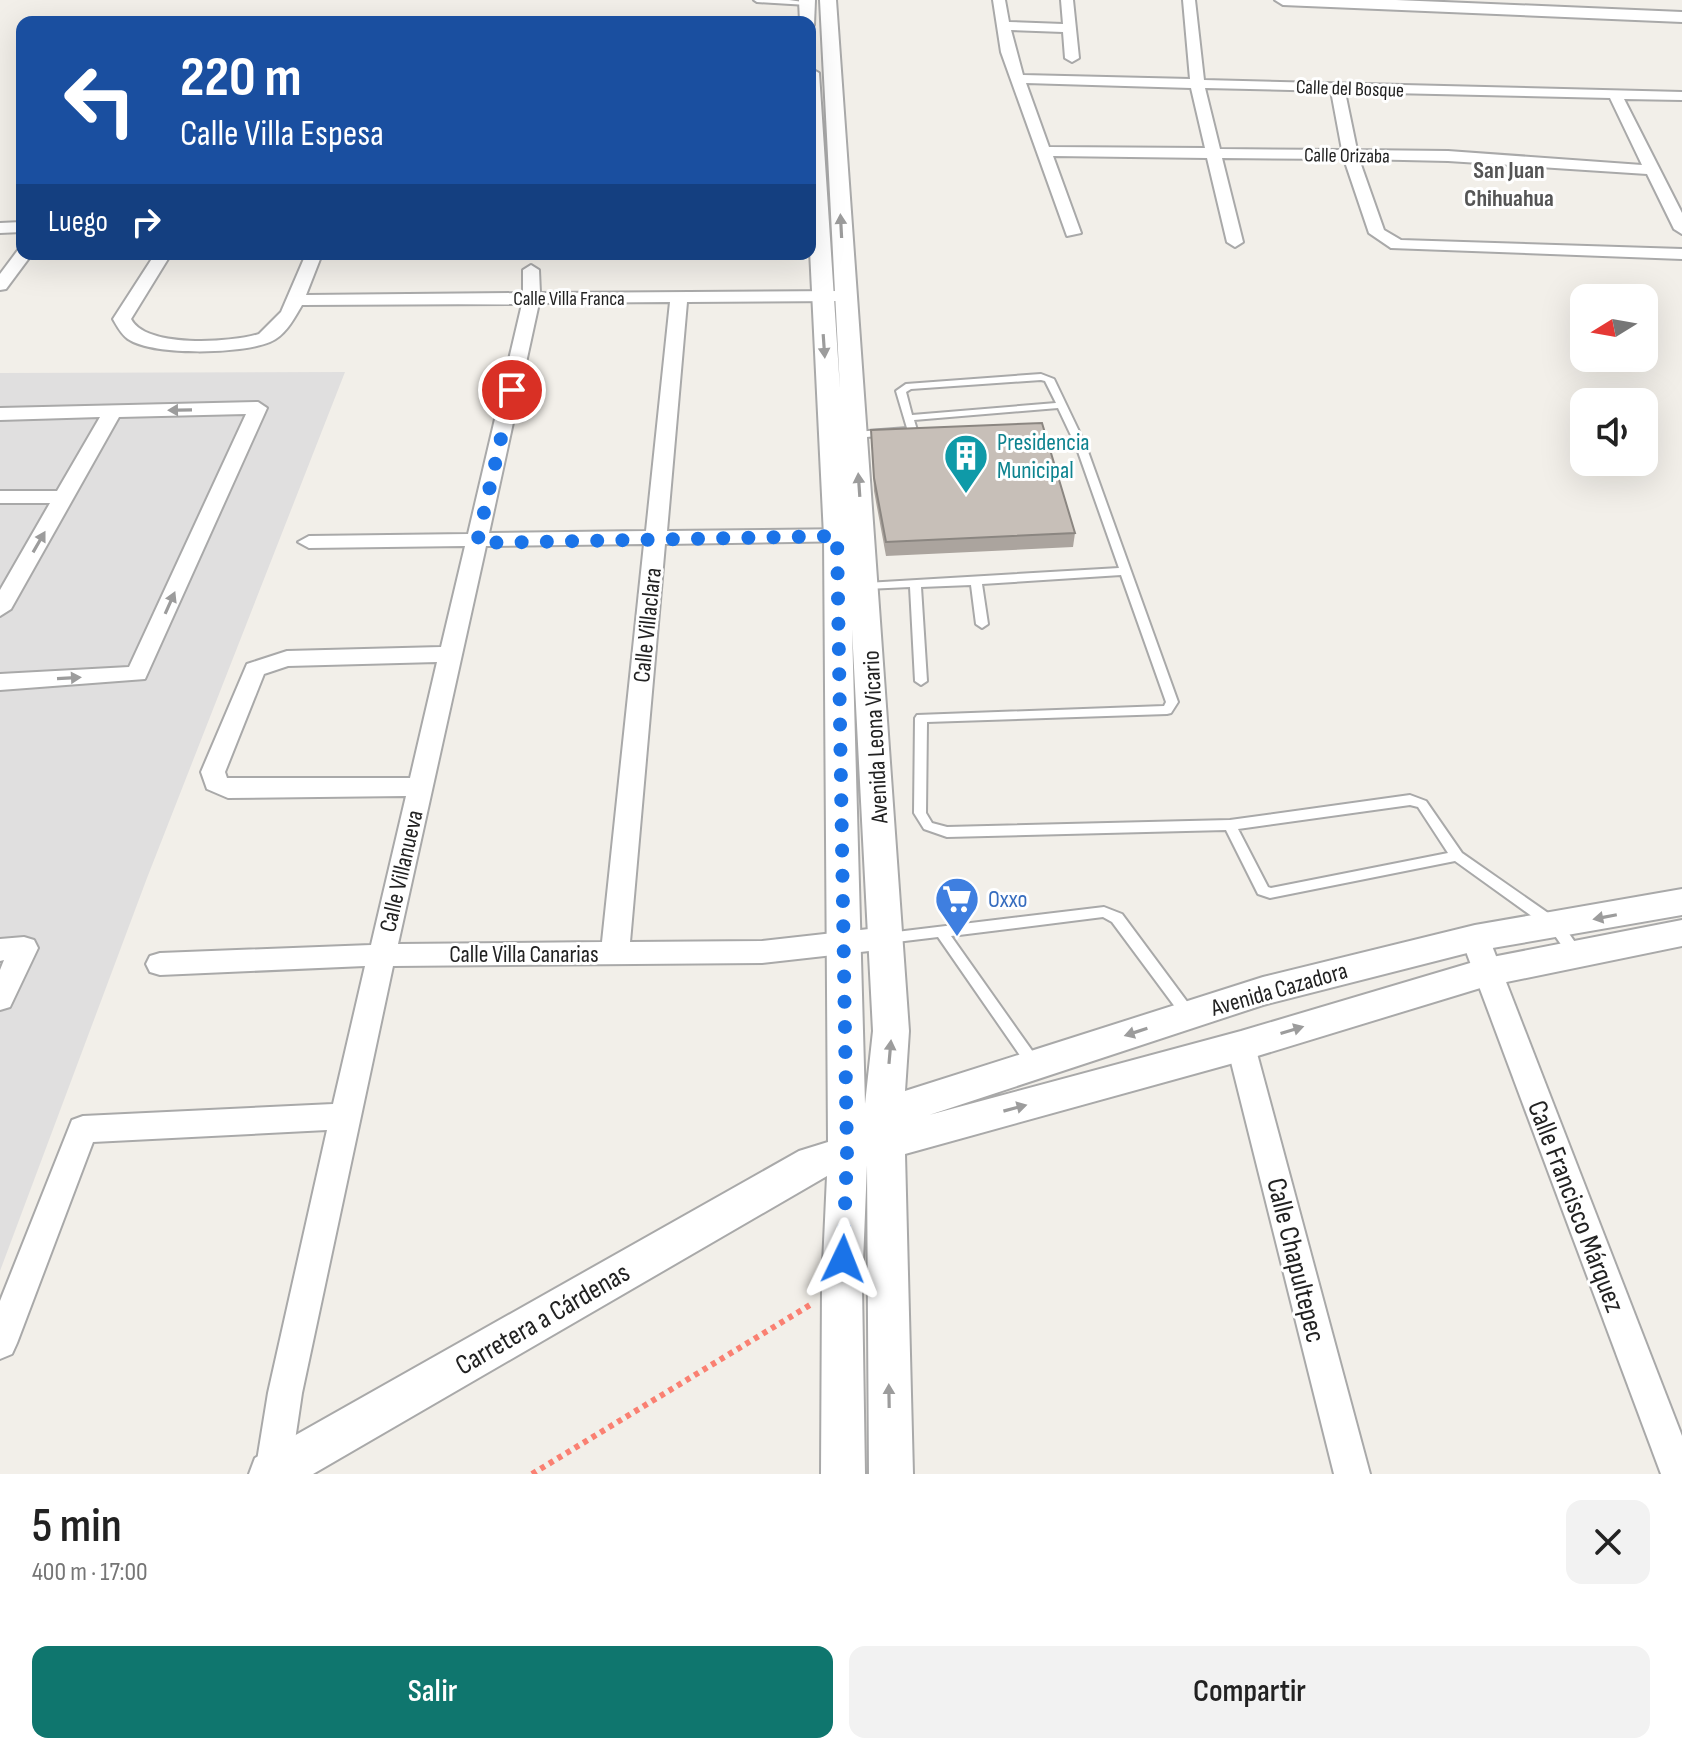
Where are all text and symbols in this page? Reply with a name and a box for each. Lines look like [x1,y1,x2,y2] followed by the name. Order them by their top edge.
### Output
[180,45,302,112] text: 220 m
[48,48,152,152] icon: left
[1296,75,1404,103] street label: Calle del Bosque
[180,113,384,156] text: Calle Villa Espesa
[1304,143,1390,169] street label: Calle Orizaba
[1464,156,1554,213] district label: San Juan Chihuahua
[124,200,168,244] icon: right
[48,204,108,240] text: Luego
[834,213,847,238] one-way arrow
[1570,284,1658,372] north arrow
[1570,284,1658,476] map controls
[513,287,625,311] street label: Calle Villa Franca
[818,334,831,359] one-way arrow
[478,356,546,424] pin
[490,368,534,412] icon: arrive
[1570,388,1658,476] button: sound
[167,404,192,416] one-way arrow
[997,428,1090,485] place label: Presidencia Municipal
[942,432,990,495] building icon: Presidencia Municipal
[852,472,865,497] one-way arrow
[32,531,46,553] one-way arrow
[627,566,668,684] street label: Calle Villaclara
[163,592,176,615] one-way arrow
[856,650,895,825] street label: Avenida Leona Vicario
[57,672,82,685] one-way arrow
[373,807,430,935] street label: Calle Villanueva
[933,875,981,938] supermarket icon: Oxxo
[988,885,1027,914] place label: Oxxo
[1593,911,1618,924] one-way arrow
[449,940,599,969] street label: Calle Villa Canarias
[1207,956,1351,1023] street label: Avenida Cazadora
[1281,1023,1305,1036] one-way arrow
[1124,1027,1148,1039] one-way arrow
[883,1039,896,1064] one-way arrow
[1520,1096,1631,1317] street label: Calle Francisco Márquez
[1003,1101,1027,1114] one-way arrow
[1259,1175,1332,1346] street label: Calle Chapultepec
[801,1217,885,1301] position arrow
[450,1256,636,1382] street label: Carretera a Cárdenas
[883,1383,896,1408] one-way arrow
[32,1498,122,1555] text: 5 min
[1566,1500,1650,1584] button: close
[32,1557,148,1588] text: 400 m · 17:00
[32,1646,833,1738] button: Salir
[849,1646,1650,1738] button: Compartir

